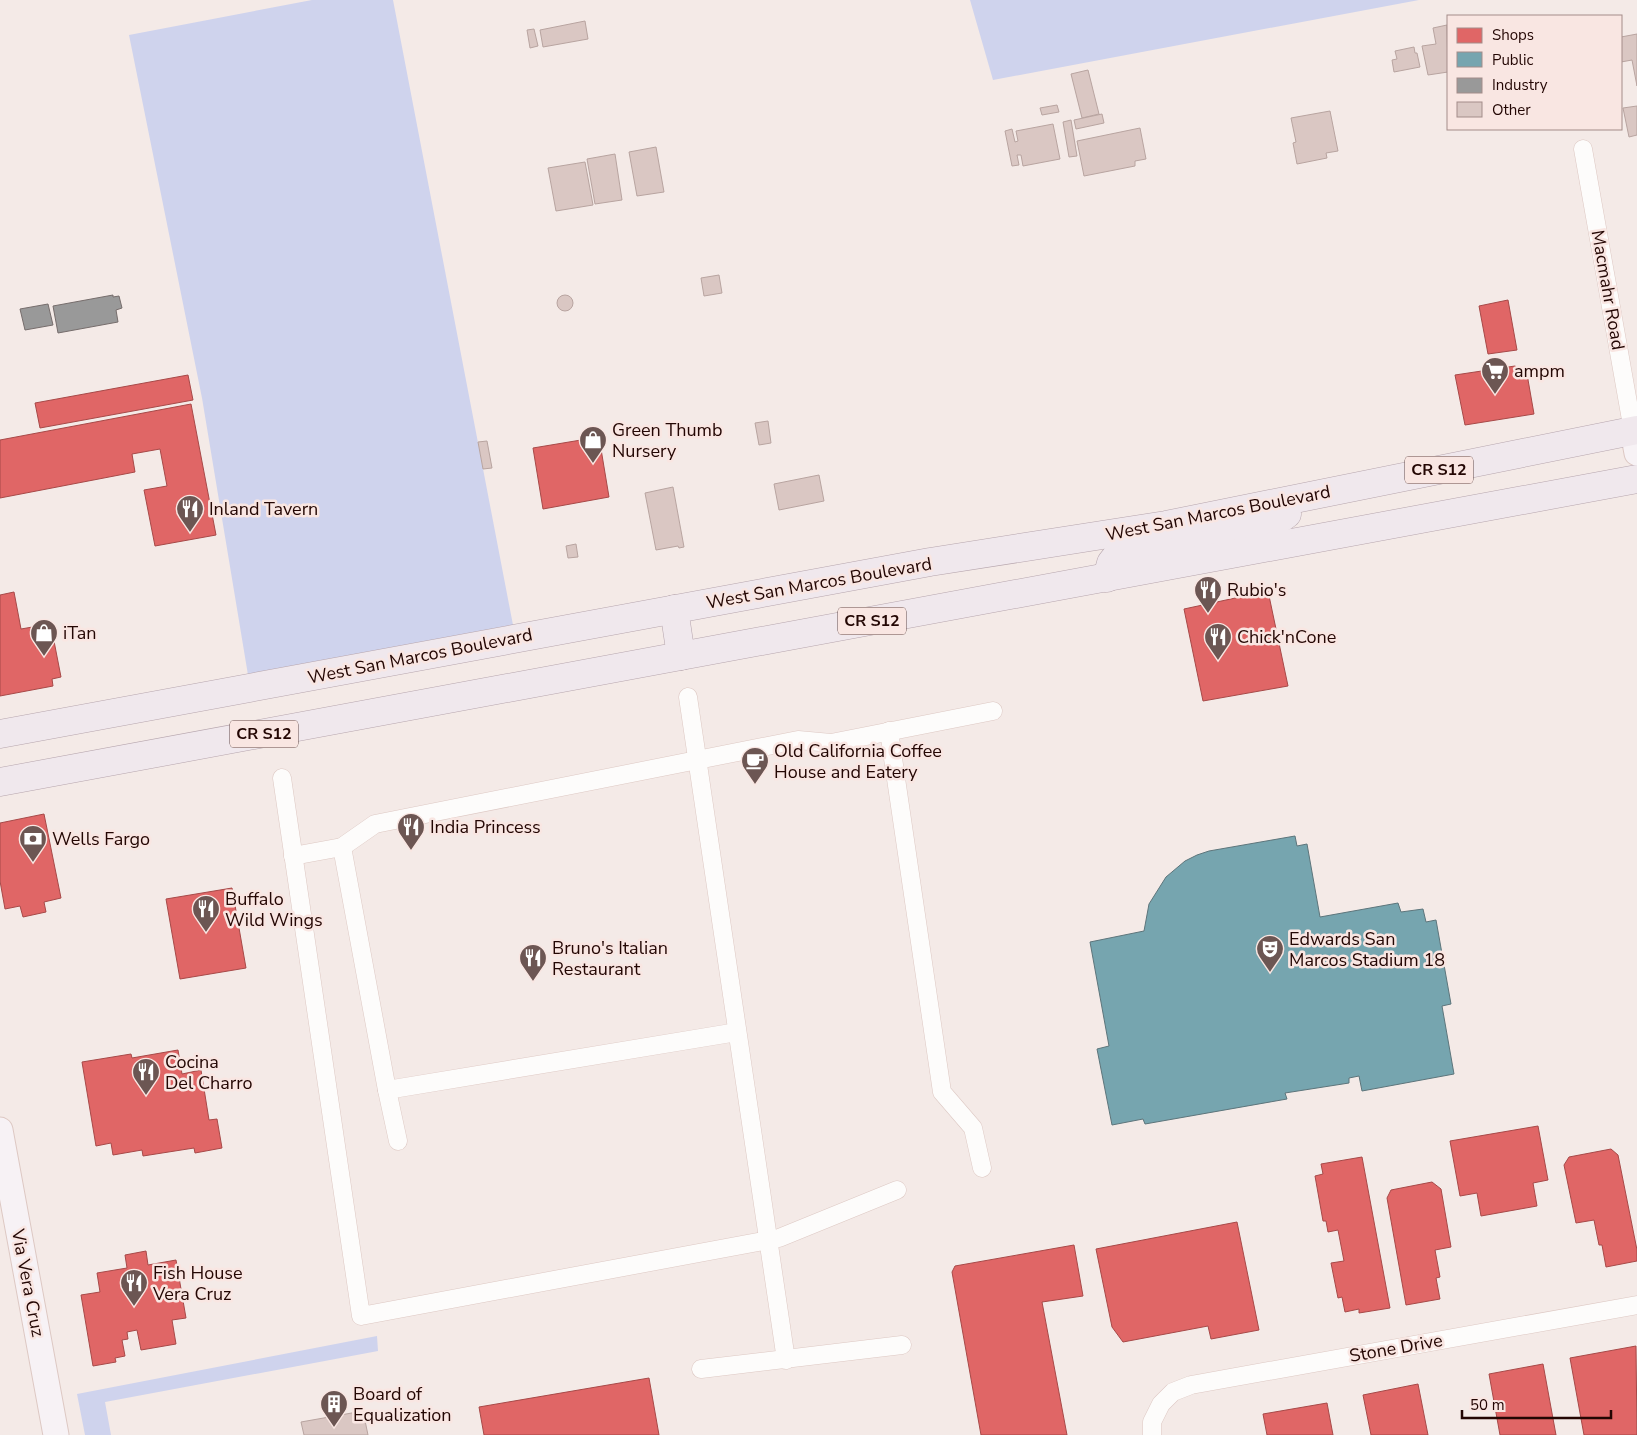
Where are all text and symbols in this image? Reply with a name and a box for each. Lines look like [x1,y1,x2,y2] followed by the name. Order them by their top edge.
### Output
[1447,15,1622,130] legend
[1492,25,1534,45] text: Shops
[1492,50,1533,70] text: Public
[1492,75,1548,95] text: Industry
[1492,100,1531,120] text: Other
[1586,228,1630,352] street label: Macmahr Road
[1480,356,1510,395] supermarket icon: ampm
[1514,359,1565,383] place label: ampm
[612,418,722,463] place label: Green Thumb Nursery
[578,425,608,464] shop icon: Green Thumb Nursery
[1405,456,1473,484] road number: CR S12
[1104,479,1332,547] street label: West San Marcos Boulevard
[175,494,205,533] restaurant icon: Inland Tavern
[209,497,318,521] place label: Inland Tavern
[704,551,934,615] street label: West San Marcos Boulevard
[1193,575,1223,614] restaurant icon: Rubio's
[1227,578,1286,602] place label: Rubio's
[838,608,906,634] road number: CR S12
[29,618,59,657] shop icon: iTan
[63,621,96,645] place label: iTan
[306,622,534,690] street label: West San Marcos Boulevard
[1203,622,1233,661] restaurant icon: Chick'nCone
[1237,625,1336,649] place label: Chick'nCone
[230,721,298,748] road number: CR S12
[774,739,942,784] place label: Old California Coffee House and Eatery
[740,746,770,785] cafe icon: Old California Coffee House and Eatery
[396,812,426,851] restaurant icon: India Princess
[430,815,541,839] place label: India Princess
[18,824,48,863] bank icon: Wells Fargo
[52,827,150,851] place label: Wells Fargo
[225,887,323,932] place label: Buffalo Wild Wings
[191,894,221,933] restaurant icon: Buffalo Wild Wings
[1289,927,1445,972] place label: Edwards San Marcos Stadium 18
[1255,934,1285,973] theatre icon: Edwards San Marcos Stadium 18
[552,936,668,981] place label: Bruno's Italian Restaurant
[518,943,548,982] restaurant icon: Bruno's Italian Restaurant
[165,1050,253,1095] place label: Cocina Del Charro
[131,1057,161,1096] restaurant icon: Cocina Del Charro
[6,1226,50,1339] street label: Via Vera Cruz
[152,1261,243,1306] place label: Fish House Vera Cruz
[119,1268,149,1307] restaurant icon: Fish House Vera Cruz
[1347,1328,1445,1368] street label: Stone Drive
[353,1382,452,1427] place label: Board of Equalization
[1462,1388,1611,1420] scale bar
[319,1389,349,1428] building icon: Board of Equalization
[1470,1395,1505,1415] text: 50 m

